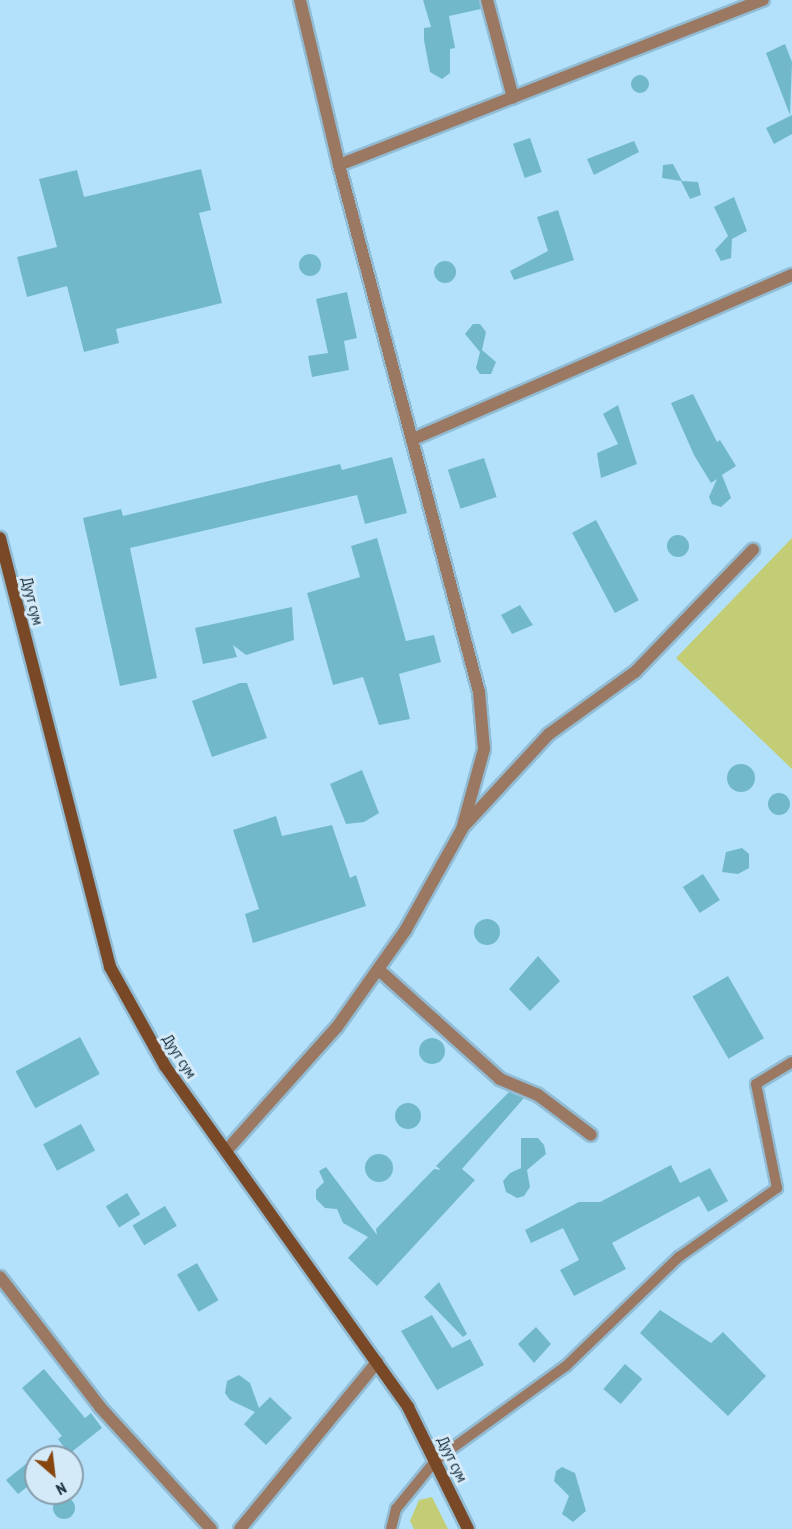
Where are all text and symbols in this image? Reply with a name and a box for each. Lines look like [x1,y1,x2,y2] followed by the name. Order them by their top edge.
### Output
[18,575,48,627] street label: Дуут сум
[159,1030,201,1082] street label: Дуут сум
[434,1433,472,1485] street label: Дуут сум
[24,1445,84,1505] north arrow
[53,1478,70,1500] text: N

